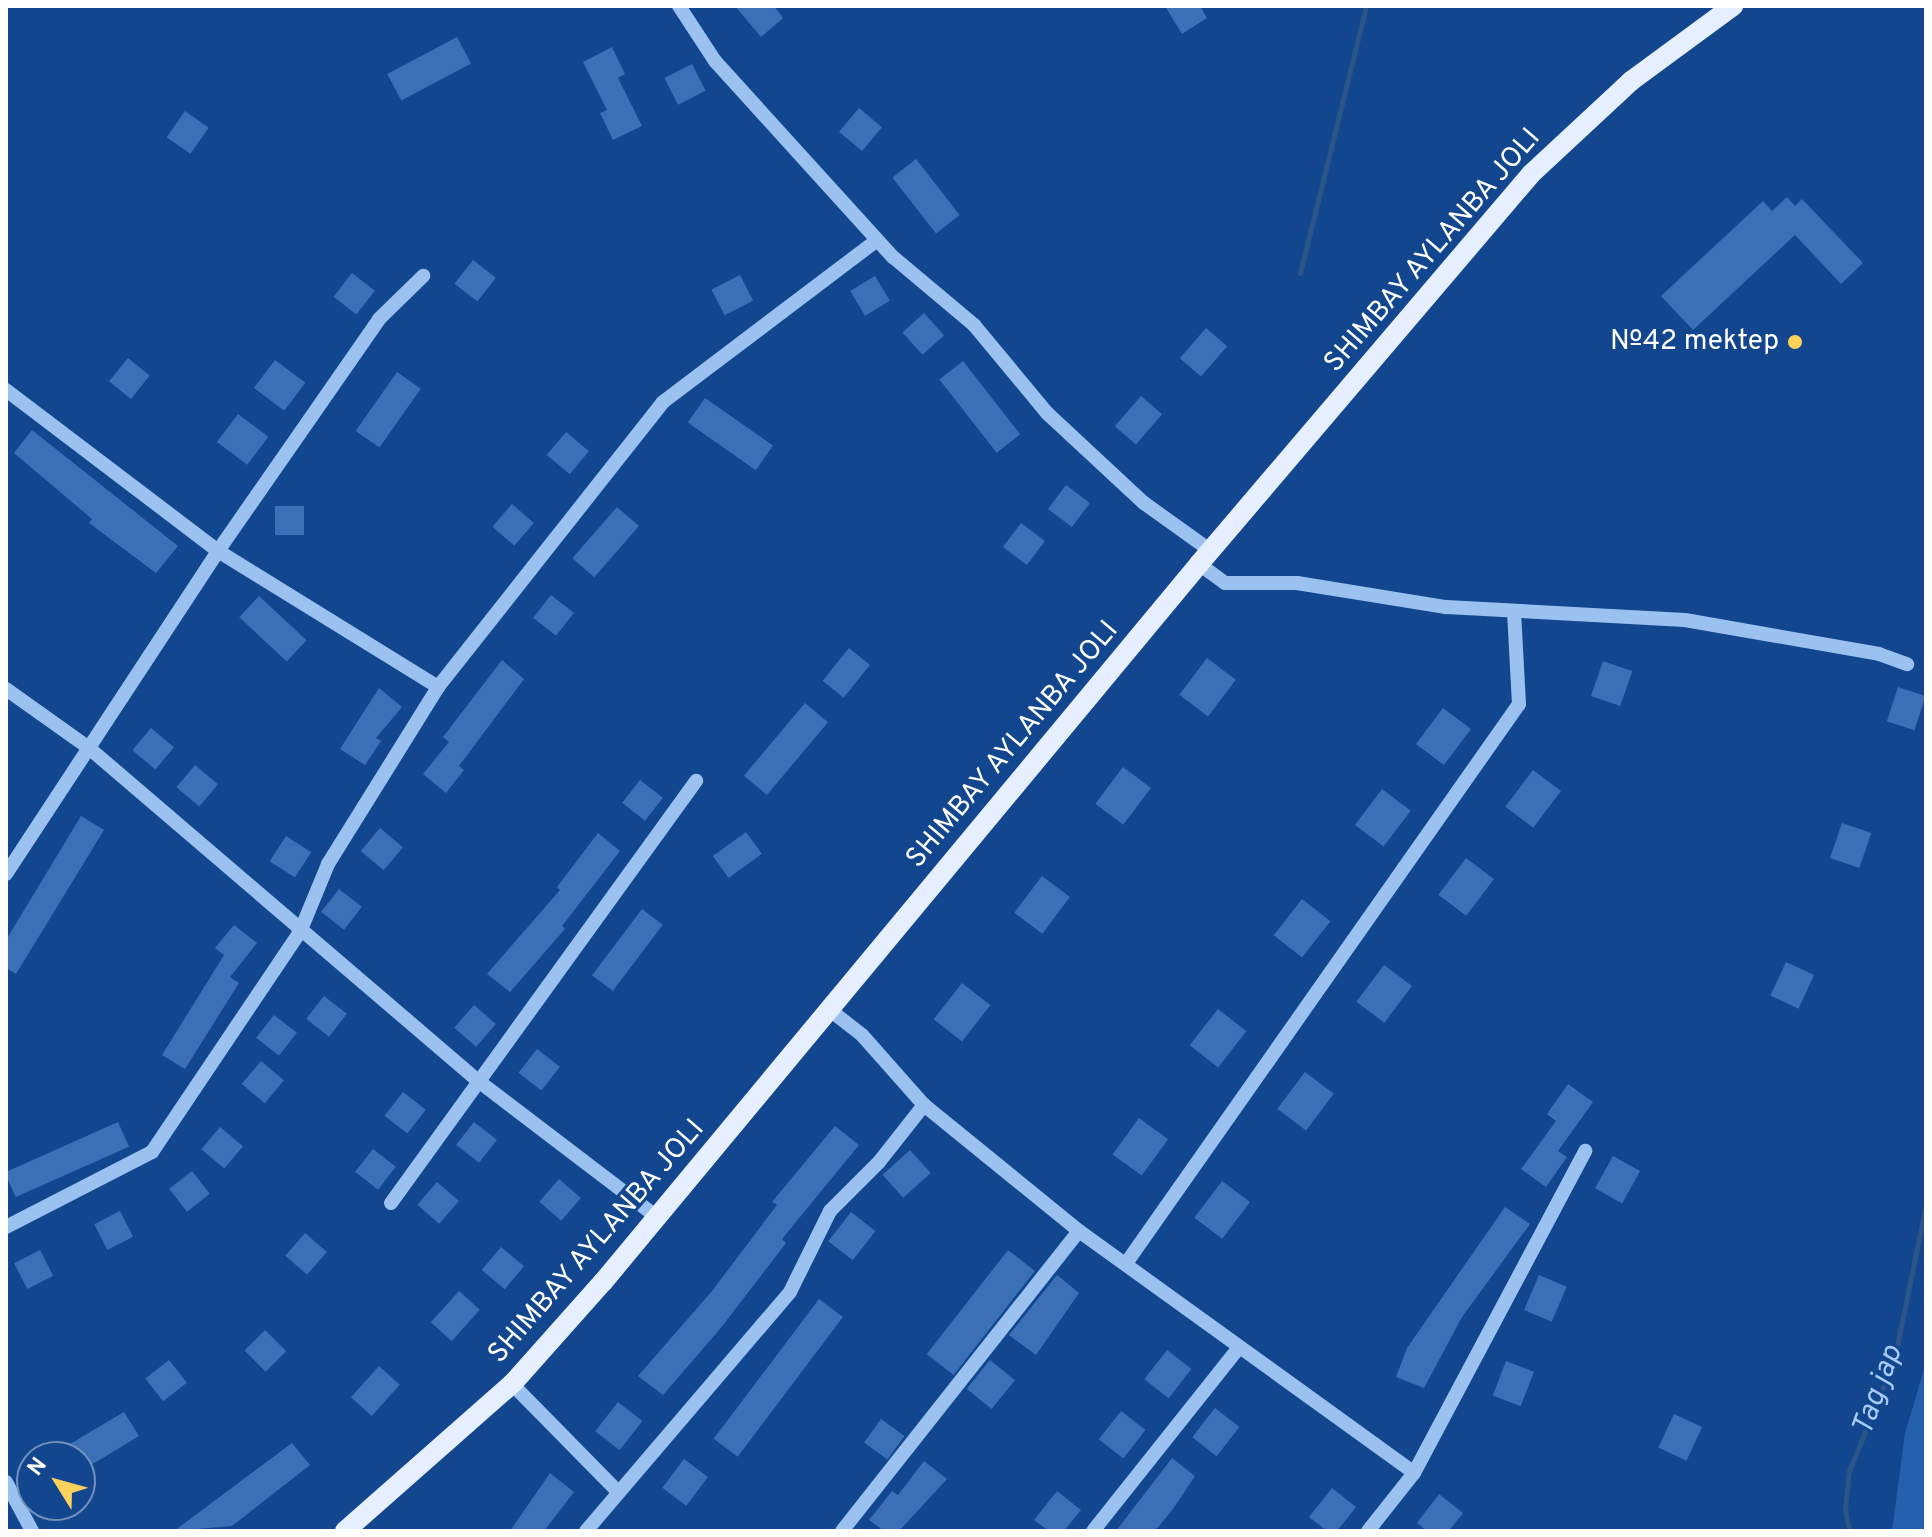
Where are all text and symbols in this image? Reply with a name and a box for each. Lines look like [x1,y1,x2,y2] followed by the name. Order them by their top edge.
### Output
[1317,121,1549,381] street label: SHIMBAY AYLANBA JOLI
[1610,325,1779,359] place label: №42 mektep
[1786,333,1804,351] marker: №42 mektep
[899,613,1127,877] street label: SHIMBAY AYLANBA JOLI
[481,1112,713,1372] street label: SHIMBAY AYLANBA JOLI
[1846,1341,1912,1441] water label: Tag jap
[16,1441,96,1521] north arrow
[22,1453,54,1482] text: N

